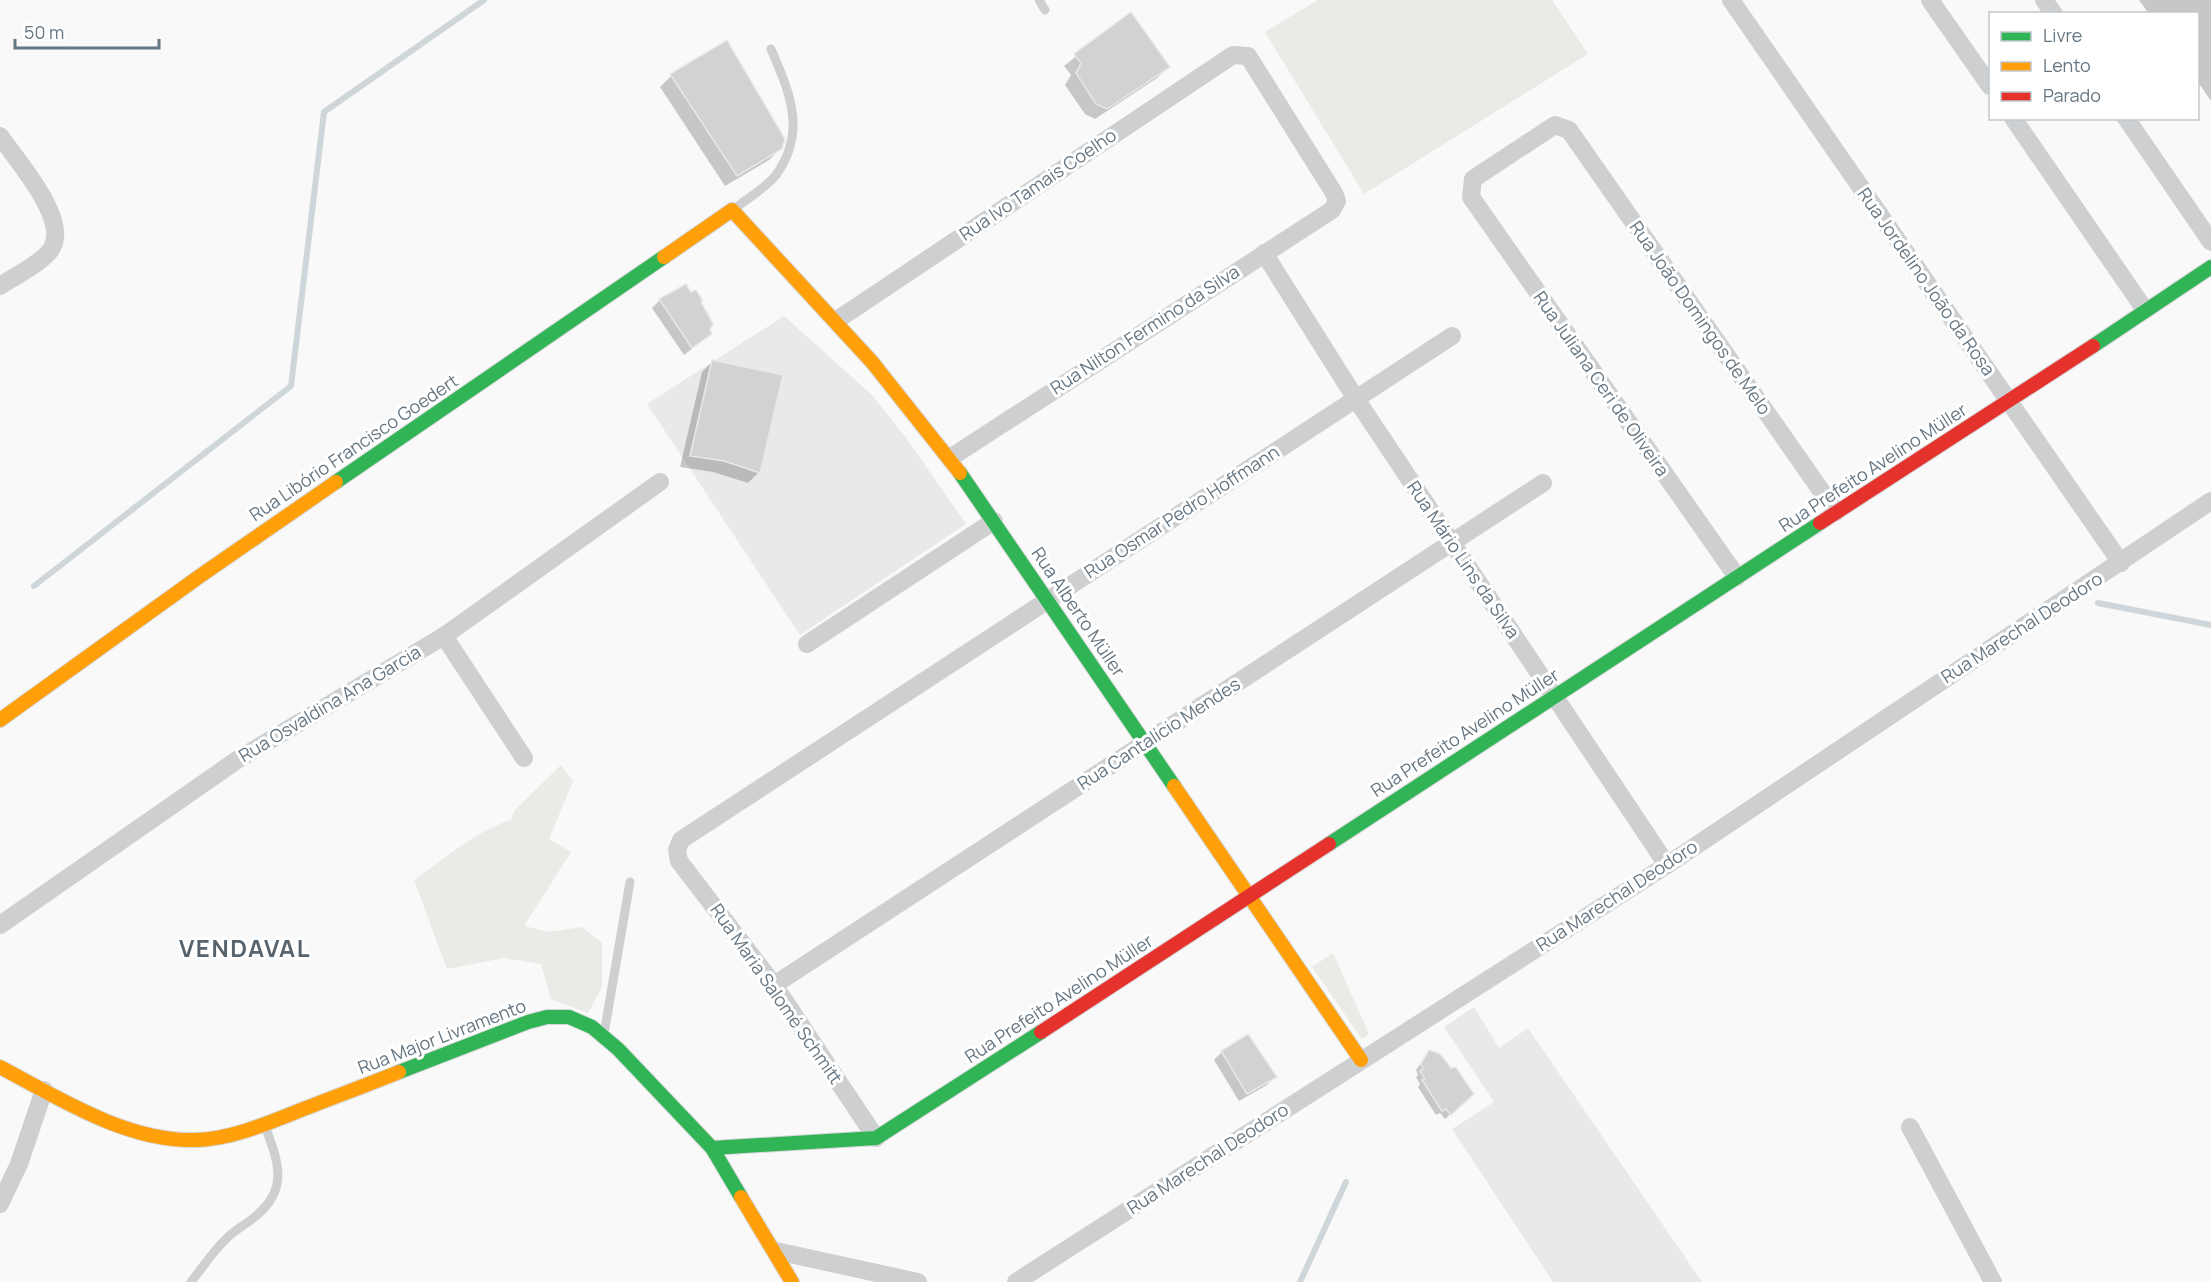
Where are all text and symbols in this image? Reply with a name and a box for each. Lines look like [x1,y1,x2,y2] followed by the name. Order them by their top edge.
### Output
[15,12,159,50] scale bar
[1989,12,2199,120] legend
[24,20,64,44] text: 50 m
[2043,23,2082,47] text: Livre
[2043,53,2091,77] text: Lento
[2043,83,2101,107] text: Parado
[954,123,1121,246] street label: Rua Ivo Tamais Coelho
[1853,183,2001,380] street label: Rua Jordelino João da Rosa
[1625,216,1777,419] street label: Rua João Domingos de Melo
[1045,259,1244,399] street label: Rua Nilton Fermino da Silva
[1529,286,1675,481] street label: Rua Juliana Ceri de Oliveira
[244,368,463,526] street label: Rua Libório Francisco Goedert
[1774,397,1972,537] street label: Rua Prefeito Avelino Müller
[1079,439,1283,583] street label: Rua Osmar Pedro Hoffmann
[1402,476,1526,643] street label: Rua Mário Lins da Silva
[1027,542,1131,681] street label: Rua Alberto Müller
[1936,566,2107,688] street label: Rua Marechal Deodoro
[234,639,425,767] street label: Rua Osvaldina Ana Garcia
[1366,662,1564,802] street label: Rua Prefeito Avelino Müller
[1072,671,1245,795] street label: Rua Cantalício Mendes
[1531,834,1702,956] street label: Rua Marechal Deodoro
[705,898,848,1088] street label: Rua Maria Salomé Schmitt
[960,928,1158,1068] street label: Rua Prefeito Avelino Müller
[179,931,311,964] district label: VENDAVAL
[354,993,529,1079] street label: Rua Major Livramento
[1122,1097,1293,1219] street label: Rua Marechal Deodoro

